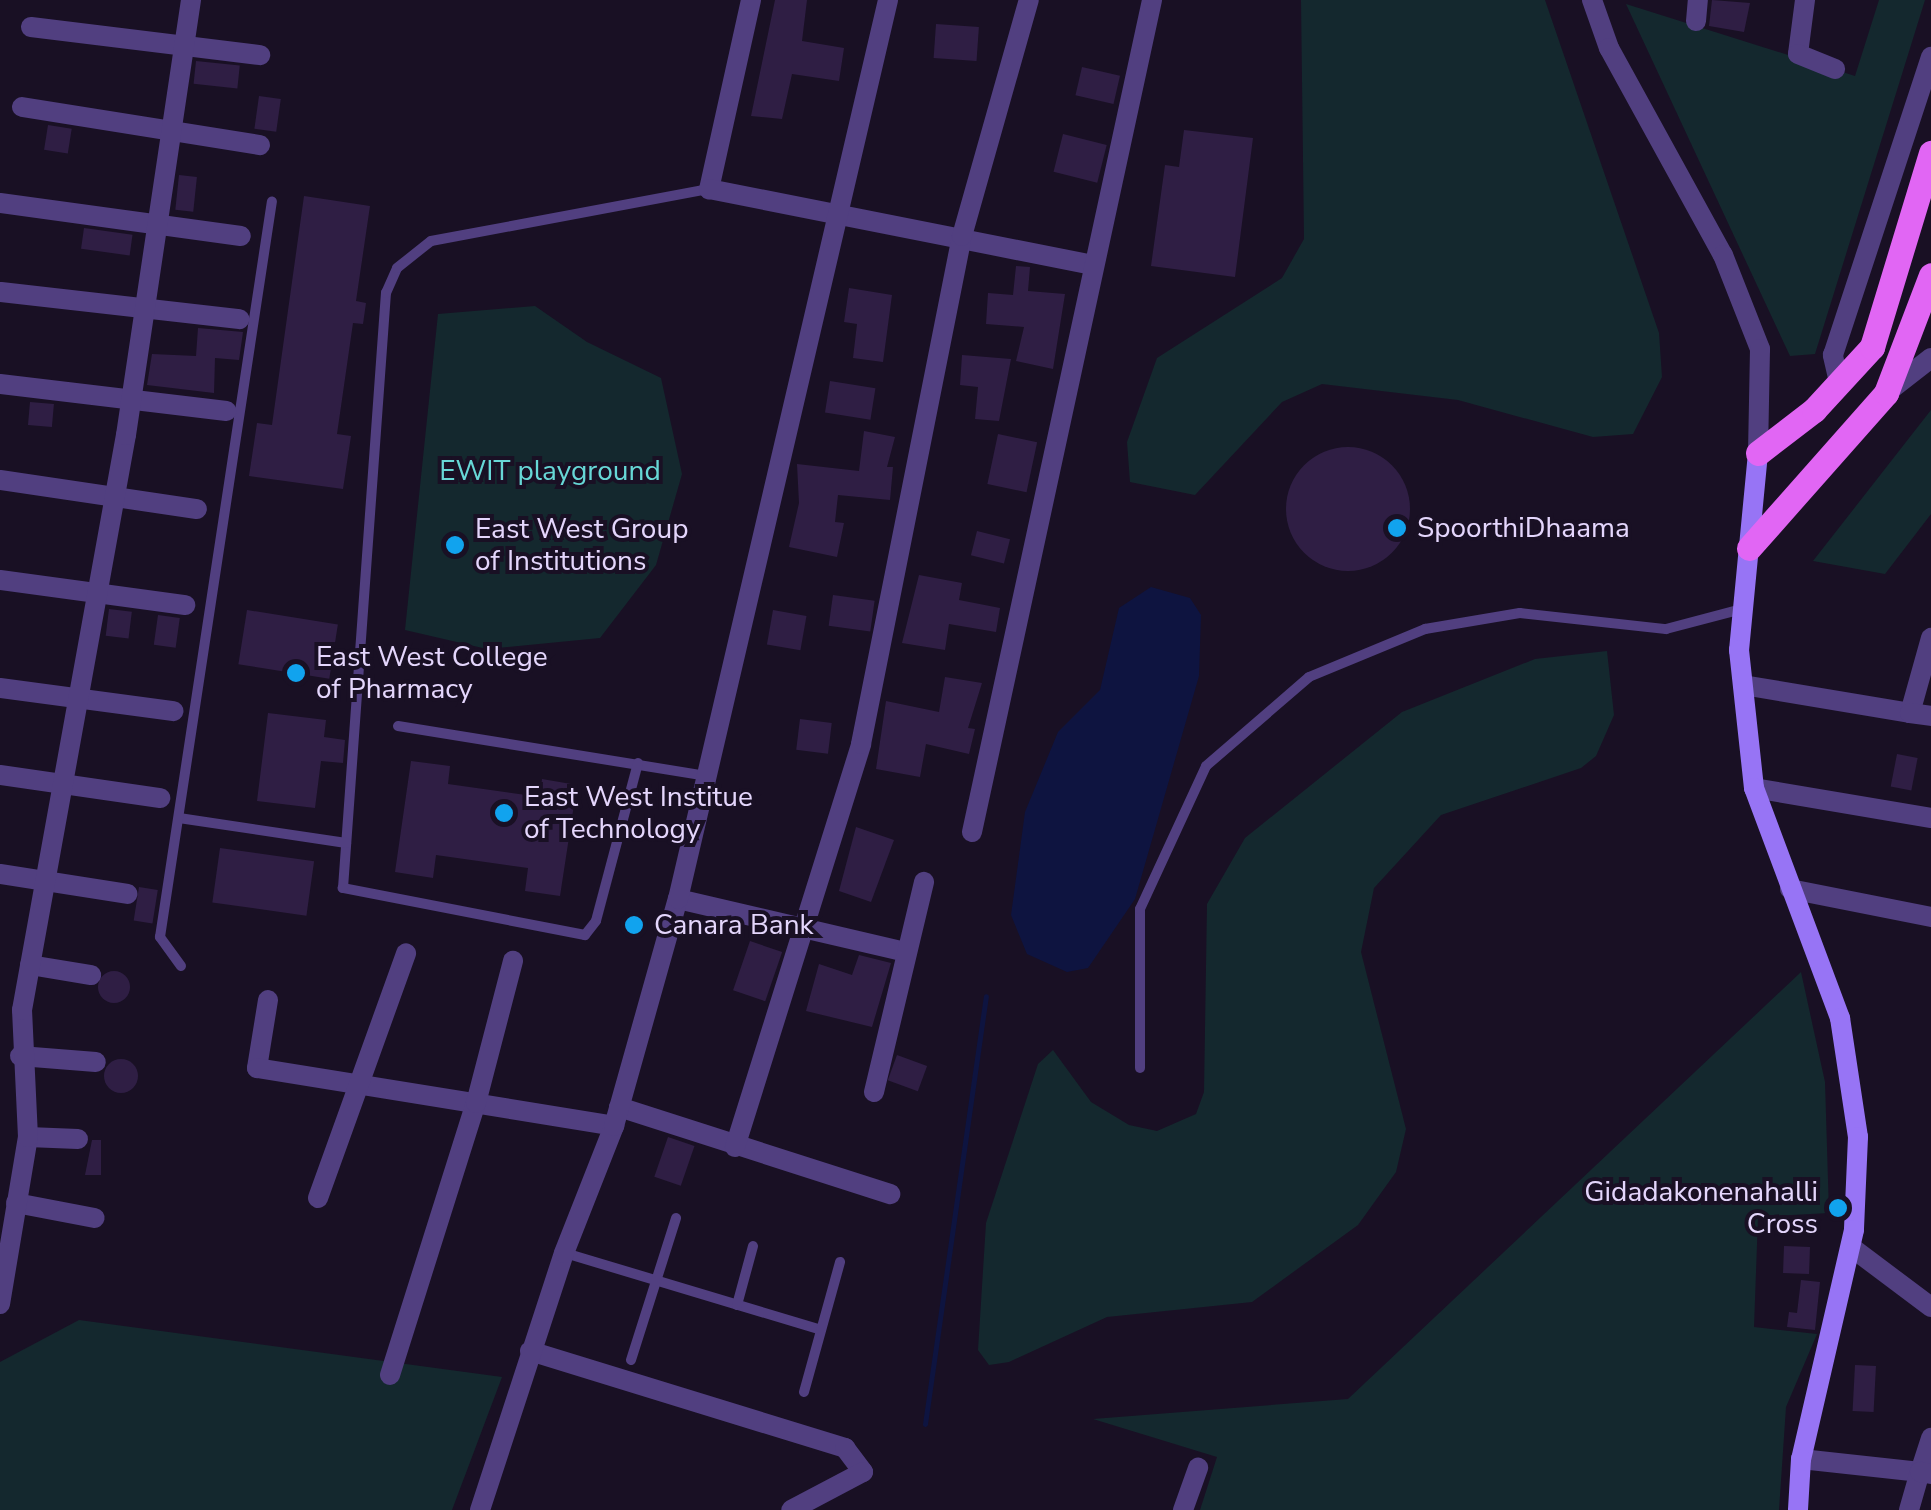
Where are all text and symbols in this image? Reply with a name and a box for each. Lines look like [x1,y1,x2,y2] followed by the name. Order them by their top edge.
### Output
[439,454,661,488] park label: EWIT playground
[1417,511,1630,545] place label: SpoorthiDhaama
[475,512,688,578] place label: East West Group of Institutions
[1386,517,1408,539] marker: SpoorthiDhaama
[444,534,466,556] marker: East West Group of Institutions
[316,640,548,706] place label: East West College of Pharmacy
[285,662,307,684] marker: East West College of Pharmacy
[524,780,753,846] place label: East West Institue of Technology
[493,802,515,824] marker: East West Institue of Technology
[654,908,814,942] place label: Canara Bank
[623,914,645,936] marker: Canara Bank
[1584,1175,1818,1241] place label: Gidadakonenahalli Cross
[1827,1197,1849,1219] marker: Gidadakonenahalli Cross

